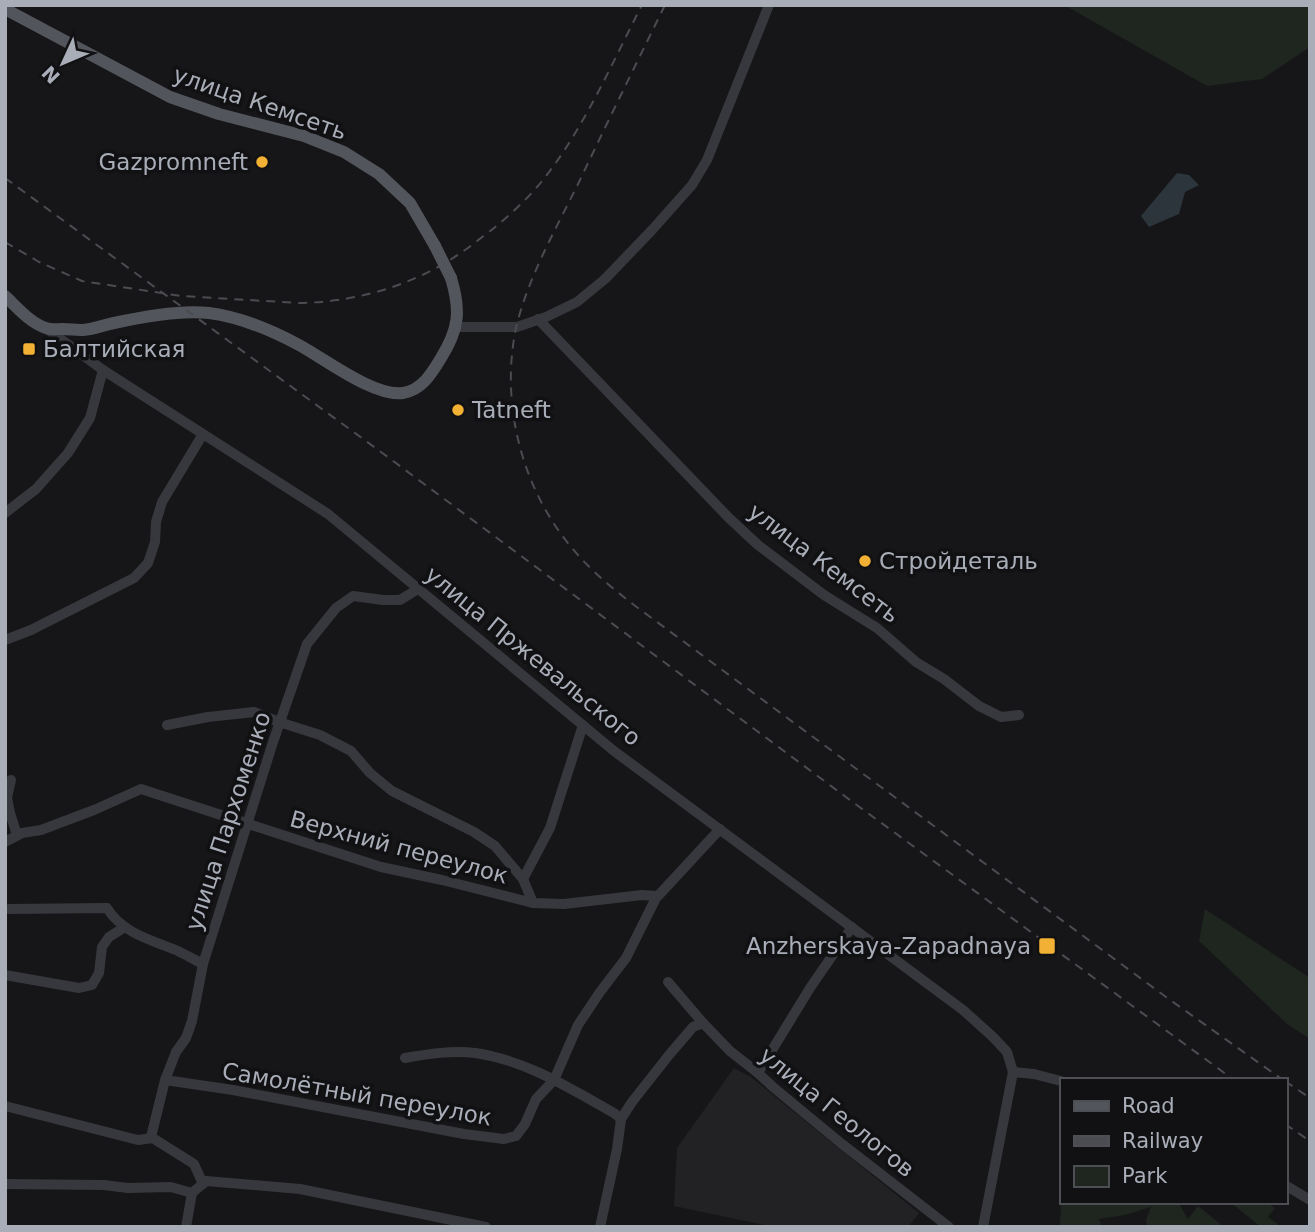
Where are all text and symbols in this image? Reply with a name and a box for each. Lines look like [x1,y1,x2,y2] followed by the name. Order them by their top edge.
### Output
[28,28,98,98] north arrow
[37,61,64,88] text: N
[170,61,350,145] street label: улица Кемсеть
[99,149,248,175] place label: Gazpromneft
[254,154,270,170] marker: Gazpromneft
[43,336,185,362] place label: Балтийская
[21,341,37,357] marker: Балтийская
[471,397,551,423] place label: Tatneft
[450,402,466,418] marker: Tatneft
[744,498,904,628] street label: улица Кемсеть
[879,548,1038,574] place label: Стройдеталь
[857,553,873,569] marker: Стройдеталь
[420,561,646,751] street label: улица Пржевальского
[180,708,276,934] street label: улица Пархоменко
[287,805,511,889] street label: Верхний переулок
[746,933,1031,959] place label: Anzherskaya-Zapadnaya
[1037,936,1057,956] marker: Anzherskaya-Zapadnaya
[755,1042,919,1182] street label: улица Геологов
[220,1057,494,1131] street label: Самолётный переулок
[1060,1078,1287,1204] legend
[1122,1094,1175,1118] text: Road
[1122,1129,1203,1153] text: Railway
[1122,1164,1168,1188] text: Park

